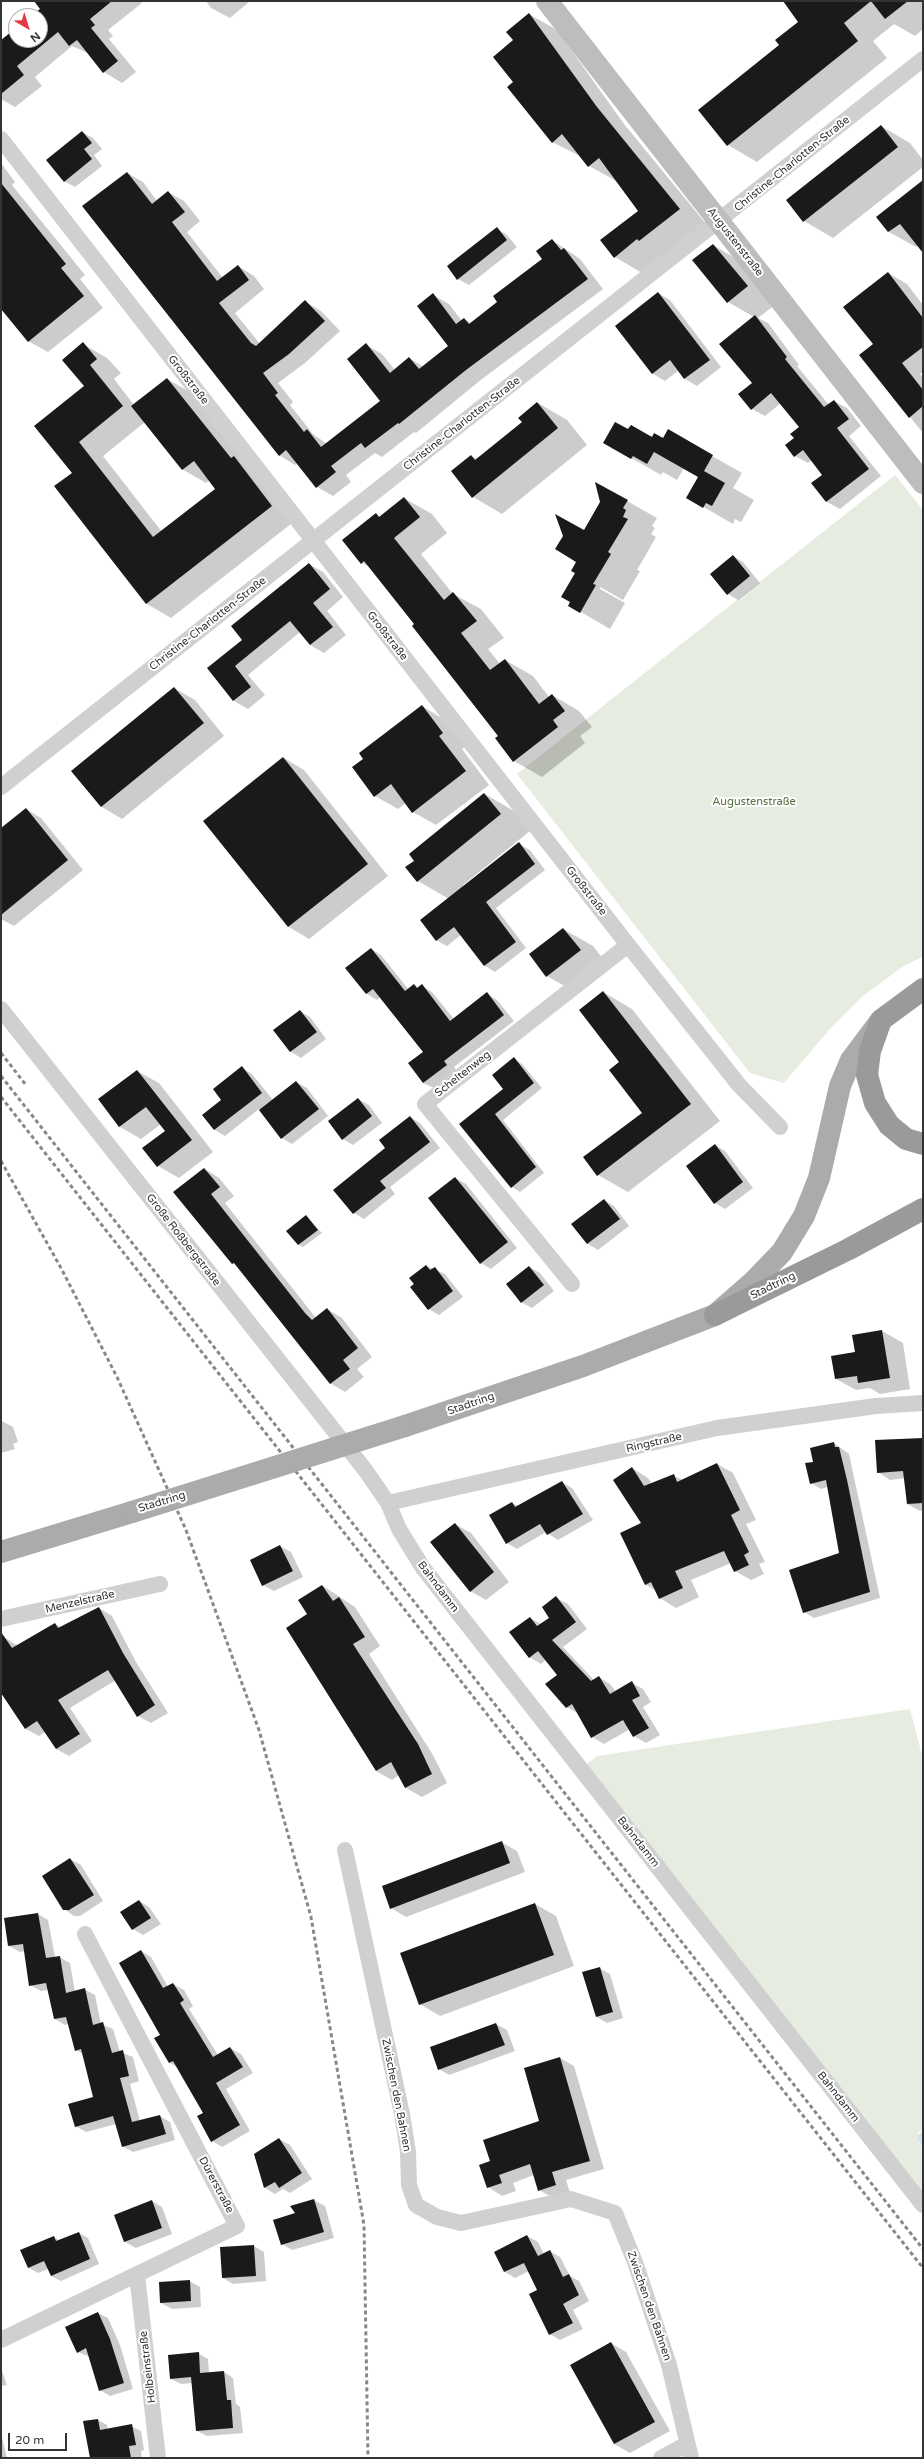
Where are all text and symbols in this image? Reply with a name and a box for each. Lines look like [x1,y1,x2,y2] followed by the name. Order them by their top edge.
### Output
[8,8,48,48] north arrow
[28,29,43,45] text: N
[732,113,852,215] street label: Christine-Charlotten-Straße
[704,205,766,279] street label: Augustenstraße
[165,353,211,407] street label: Großstraße
[401,374,523,474] street label: Christine-Charlotten-Straße
[147,574,269,674] street label: Christine-Charlotten-Straße
[364,609,410,663] street label: Großstraße
[712,795,796,809] park label: Augustenstraße
[563,864,609,918] street label: Großstraße
[433,1048,493,1100] street label: Scheltenweg
[143,1191,223,1289] street label: Große Roßbergstraße
[748,1269,798,1303] street label: Stadtring
[446,1390,496,1418] street label: Stadtring
[625,1430,683,1456] street label: Ringstraße
[137,1489,187,1515] street label: Stadtring
[415,1559,461,1615] street label: Bahndamm
[44,1588,116,1616] street label: Menzelstraße
[614,1814,662,1870] street label: Bahndamm
[379,2037,413,2153] street label: Zwischen den Bahnen
[814,2069,862,2125] street label: Bahndamm
[196,2154,236,2216] street label: Dürerstraße
[624,2250,674,2362] street label: Zwischen den Bahnen
[137,2330,159,2404] street label: Holbeinstraße
[10,2425,69,2451] scale bar
[15,2433,44,2447] text: 20 m

